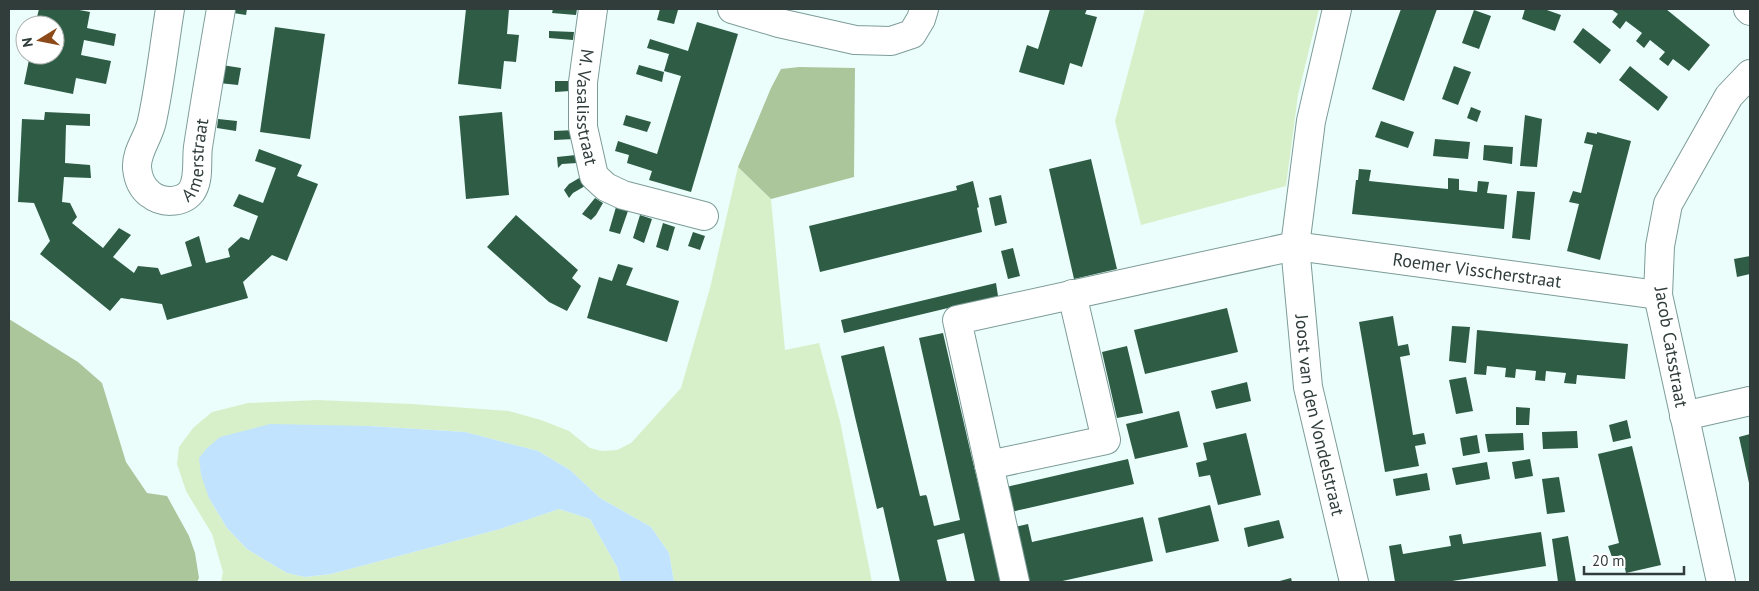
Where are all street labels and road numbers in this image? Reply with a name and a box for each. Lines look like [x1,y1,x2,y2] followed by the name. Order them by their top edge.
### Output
[572,48,603,167] street label: M. Vasalisstraat
[176,117,213,207] street label: Amerstraat
[1391,247,1563,293] street label: Roemer Visscherstraat
[1649,284,1693,409] street label: Jacob Catsstraat
[1290,312,1350,518] street label: Joost van den Vondelstraat

